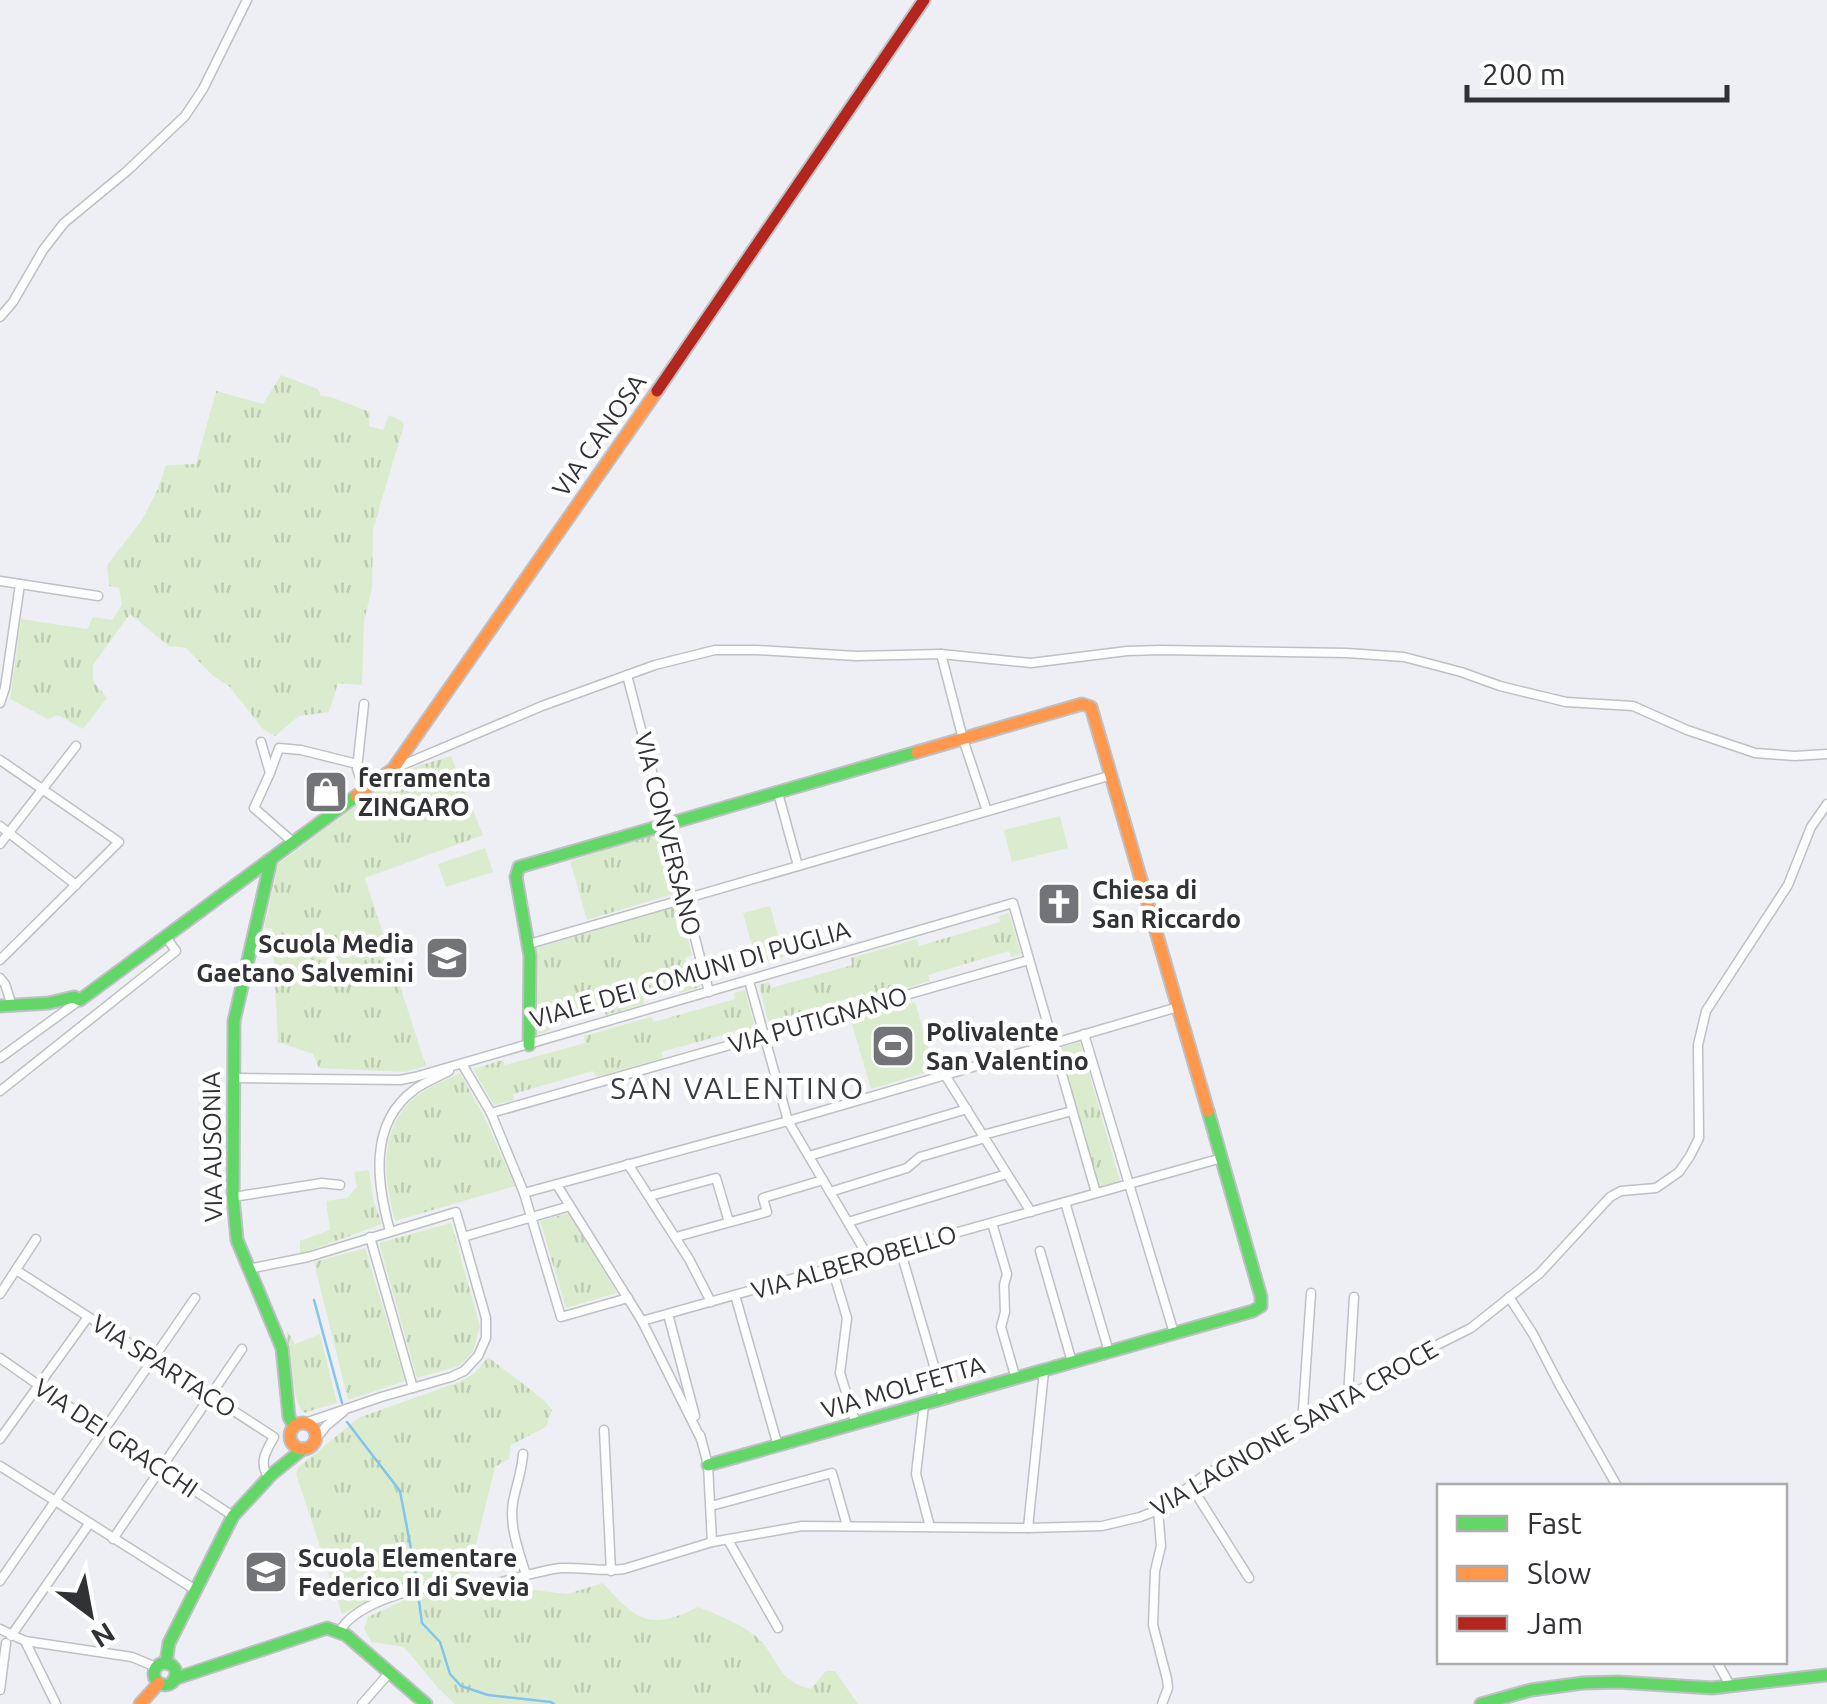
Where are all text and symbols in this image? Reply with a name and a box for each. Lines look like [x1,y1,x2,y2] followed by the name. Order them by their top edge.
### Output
[1467,40,1727,102] scale bar
[1482,57,1566,91] text: 200 m
[547,368,651,502] street label: VIA CANOSA
[629,729,707,939] street label: VIA CONVERSANO
[358,764,491,821] place label: ferramenta ZINGARO
[303,769,349,815] shop icon: ferramenta ZINGARO
[1092,876,1241,933] place label: Chiesa di San Riccardo
[1036,881,1082,927] church icon: Chiesa di San Riccardo
[527,915,853,1033] street label: VIALE DEI COMUNI DI PUGLIA
[196,930,414,987] place label: Scuola Media Gaetano Salvemini
[424,935,470,981] school or university icon: Scuola Media Gaetano Salvemini
[725,981,911,1059] street label: VIA PUTIGNANO
[926,1018,1089,1075] place label: Polivalente San Valentino
[870,1023,916,1069] sports icon: Polivalente San Valentino
[610,1071,866,1105] district label: SAN VALENTINO
[197,1072,227,1222] street label: VIA AUSONIA
[748,1219,960,1305] street label: VIA ALBEROBELLO
[87,1309,241,1423] street label: VIA SPARTACO
[1146,1334,1442,1522] street label: VIA LAGNONE SANTA CROCE
[818,1350,988,1424] street label: VIA MOLFETTA
[29,1373,203,1503] street label: VIA DEI GRACCHI
[1437,1484,1787,1664] legend
[1527,1506,1582,1540] text: Fast
[298,1544,530,1601] place label: Scuola Elementare Federico II di Svevia
[243,1549,289,1595] school or university icon: Scuola Elementare Federico II di Svevia
[1527,1556,1591,1590] text: Slow
[40,1564,140,1664] north arrow
[1527,1606,1583,1640] text: Jam
[86,1617,121,1654] text: N

